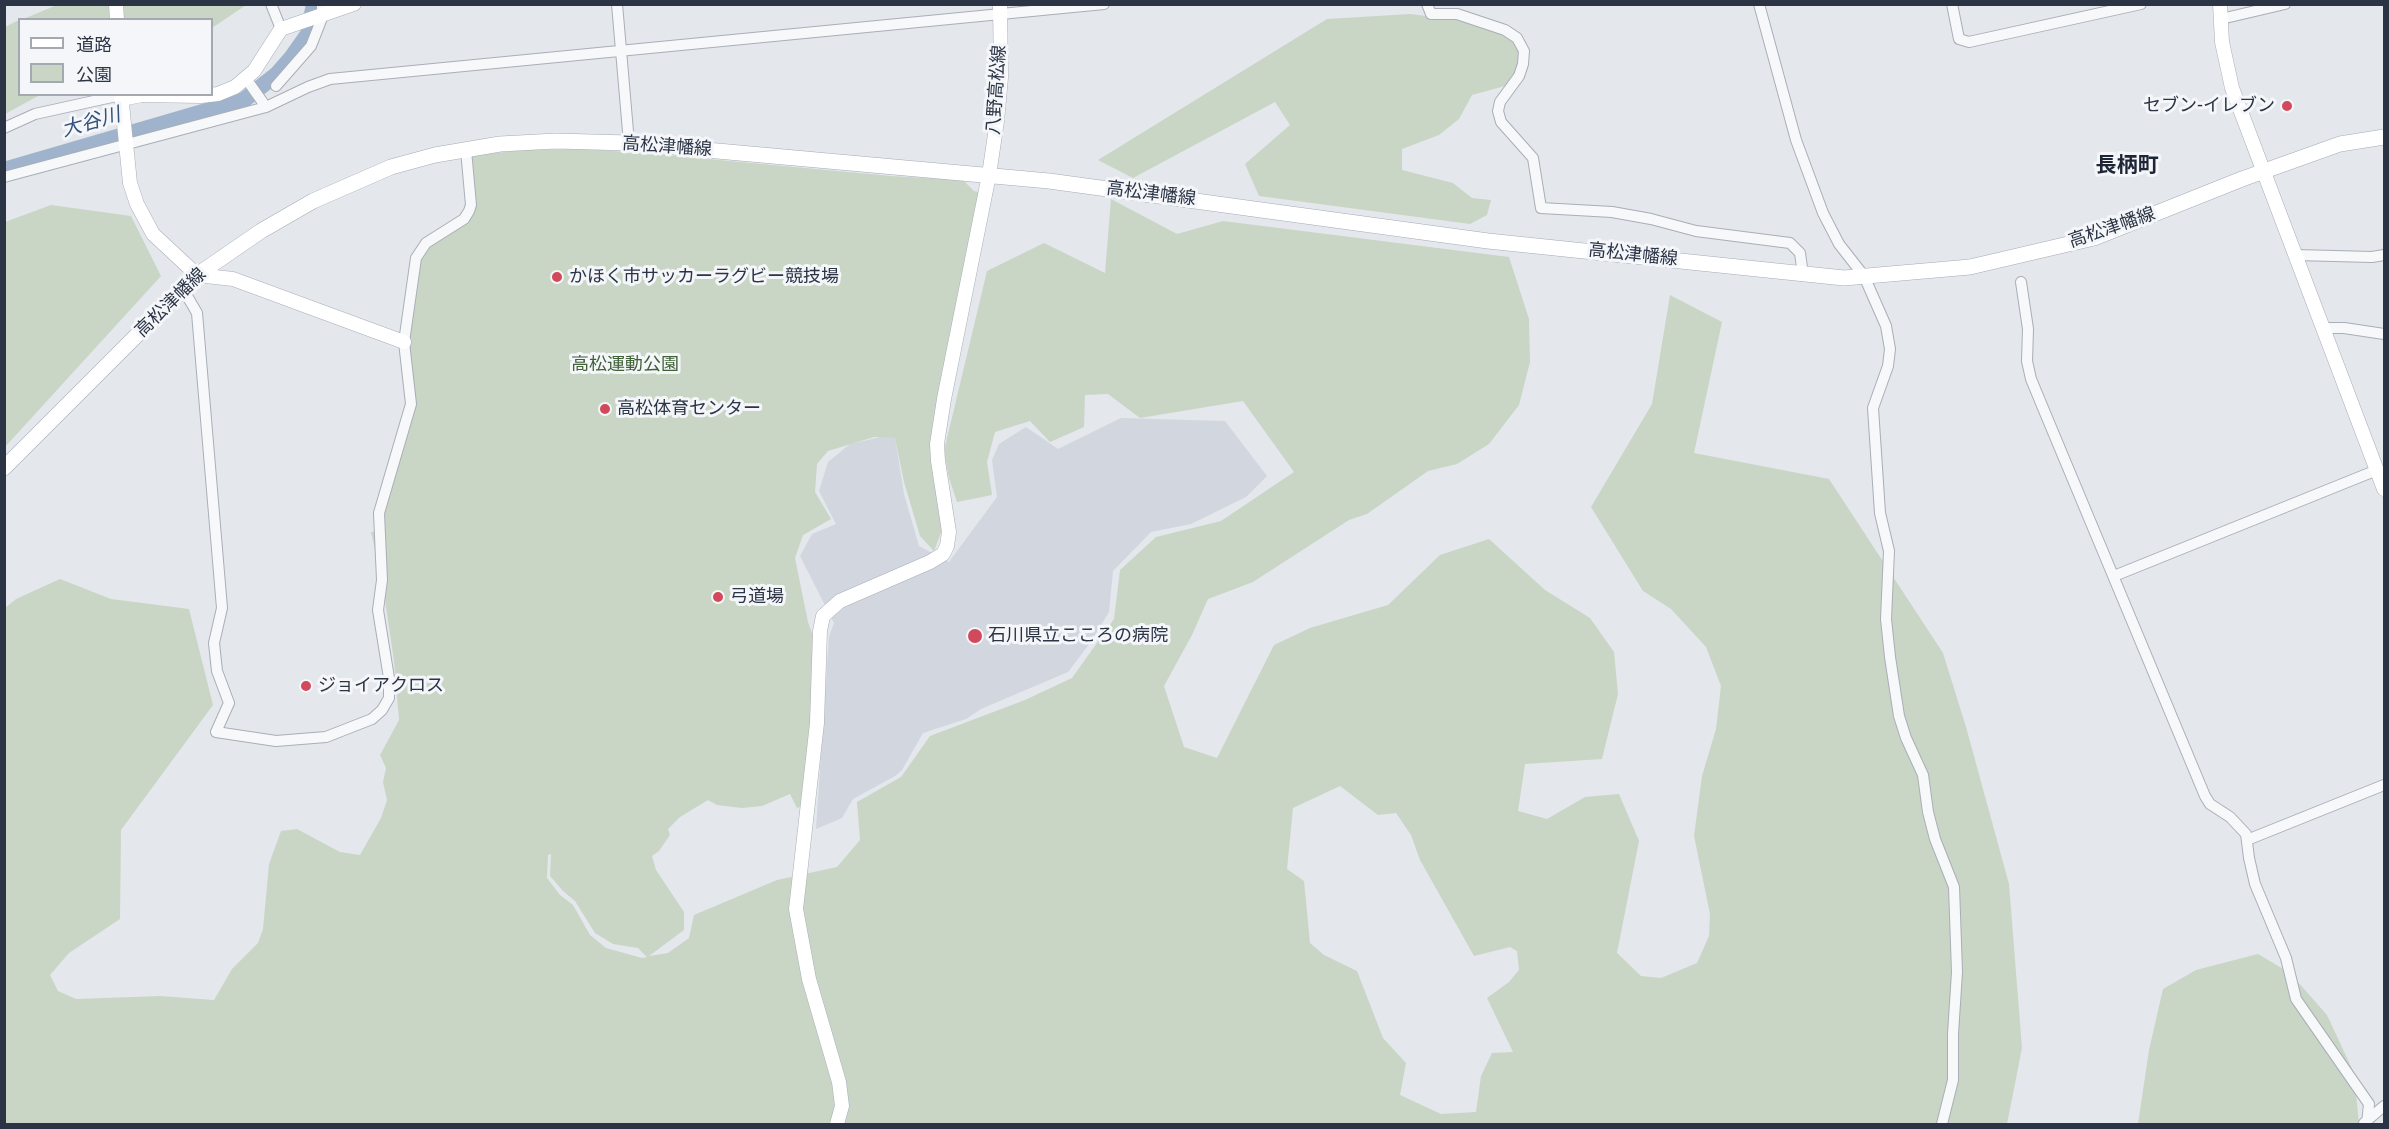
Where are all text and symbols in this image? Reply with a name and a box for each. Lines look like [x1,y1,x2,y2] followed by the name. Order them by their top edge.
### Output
[18,18,213,96] legend
[76,35,112,55] text: 道路
[983,44,1011,136] street label: 八野高松線
[76,65,112,85] text: 公園
[2143,95,2275,117] place label: セブン-イレブン
[2280,99,2294,113] marker: セブン-イレブン
[59,103,123,143] water label: 大谷川
[621,133,713,161] street label: 高松津幡線
[2096,153,2158,179] district label: 長柄町
[1105,178,1197,210] street label: 高松津幡線
[2066,203,2158,253] street label: 高松津幡線
[1587,240,1679,270] street label: 高松津幡線
[131,264,211,342] street label: 高松津幡線
[569,266,839,288] place label: かほく市サッカーラグビー競技場
[550,270,564,284] marker: かほく市サッカーラグビー競技場
[571,354,679,376] park label: 高松運動公園
[617,398,761,420] place label: 高松体育センター
[598,402,612,416] marker: 高松体育センター
[730,586,784,608] place label: 弓道場
[711,590,725,604] marker: 弓道場
[988,625,1168,647] place label: 石川県立こころの病院
[966,627,984,645] marker: 石川県立こころの病院
[318,675,444,697] place label: ジョイアクロス
[299,679,313,693] marker: ジョイアクロス

